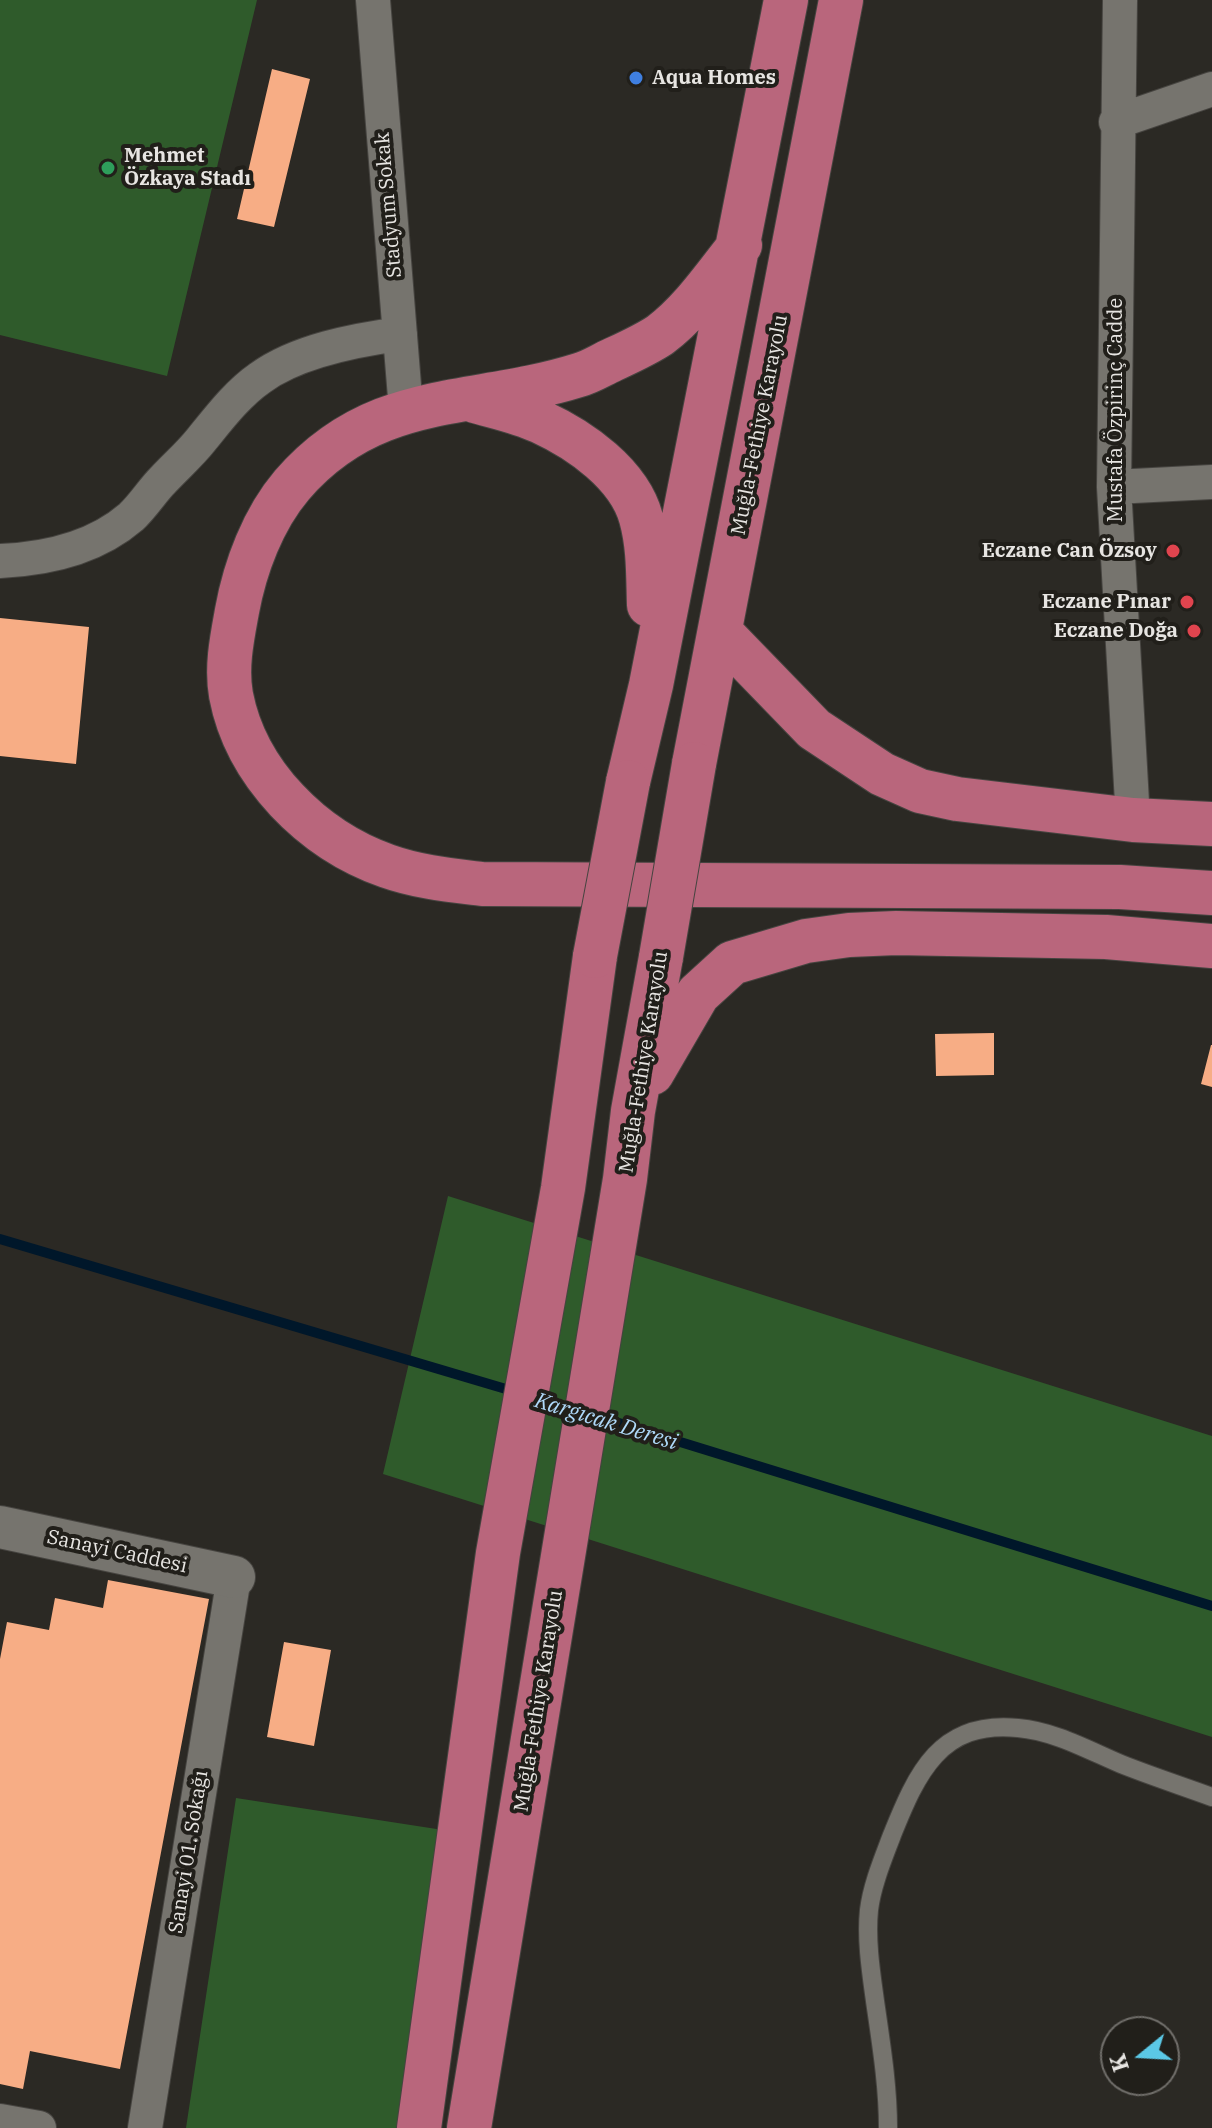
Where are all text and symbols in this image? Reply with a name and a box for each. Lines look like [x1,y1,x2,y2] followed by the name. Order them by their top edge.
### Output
[652,66,776,90] place label: Aqua Homes
[627,69,645,87] marker: Aqua Homes
[371,131,407,279] street label: Stadyum Sokak
[124,144,251,191] place label: Mehmet Özkaya Stadı
[99,159,117,177] marker: Mehmet Özkaya Stadı
[1104,298,1128,522] street label: Mustafa Özpirinç Cadde
[727,313,793,537] street label: Muğla-Fethiye Karayolu
[982,539,1157,563] place label: Eczane Can Özsoy
[1164,542,1182,560] marker: Eczane Can Özsoy
[1042,590,1171,614] place label: Eczane Pınar
[1178,593,1196,611] marker: Eczane Pınar
[1054,619,1178,643] place label: Eczane Doğa
[1185,622,1203,640] marker: Eczane Doğa
[615,949,673,1175] street label: Muğla-Fethiye Karayolu
[531,1388,681,1456] water label: Kargıcak Deresi
[45,1525,189,1579] street label: Sanayi Caddesi
[510,1588,568,1814] street label: Muğla-Fethiye Karayolu
[164,1769,214,1935] street label: Sanayi 01. Sokağı
[1100,2016,1180,2096] north arrow
[1102,2050,1135,2075] text: K

